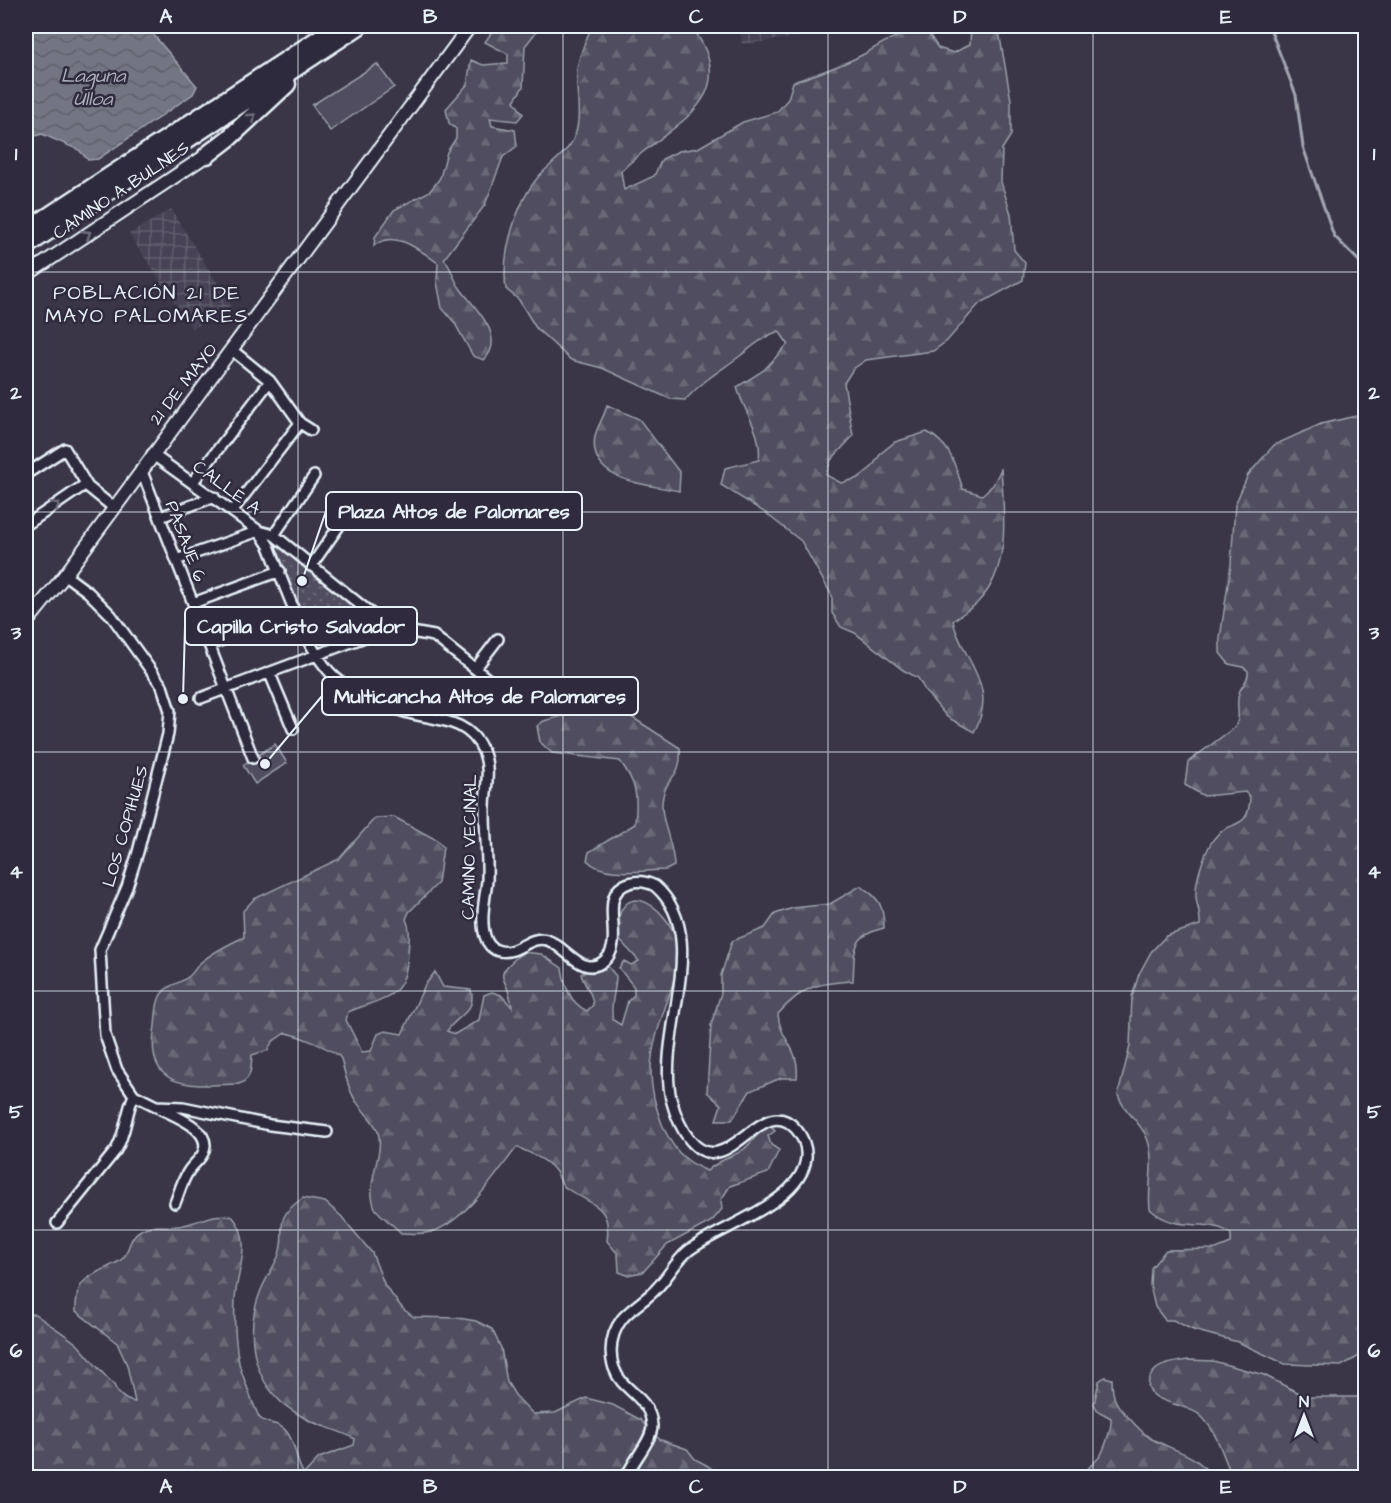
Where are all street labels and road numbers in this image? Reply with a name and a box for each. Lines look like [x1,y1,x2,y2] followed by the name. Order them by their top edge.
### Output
[48,135,195,246] street label: CAMINO A BULNES
[144,338,223,430] street label: 21 DE MAYO
[188,454,266,521] street label: CALLE A
[159,497,212,585] street label: PASAJE 6
[96,762,155,890] street label: LOS COPIHUES
[456,774,483,920] street label: CAMINO VECINAL

